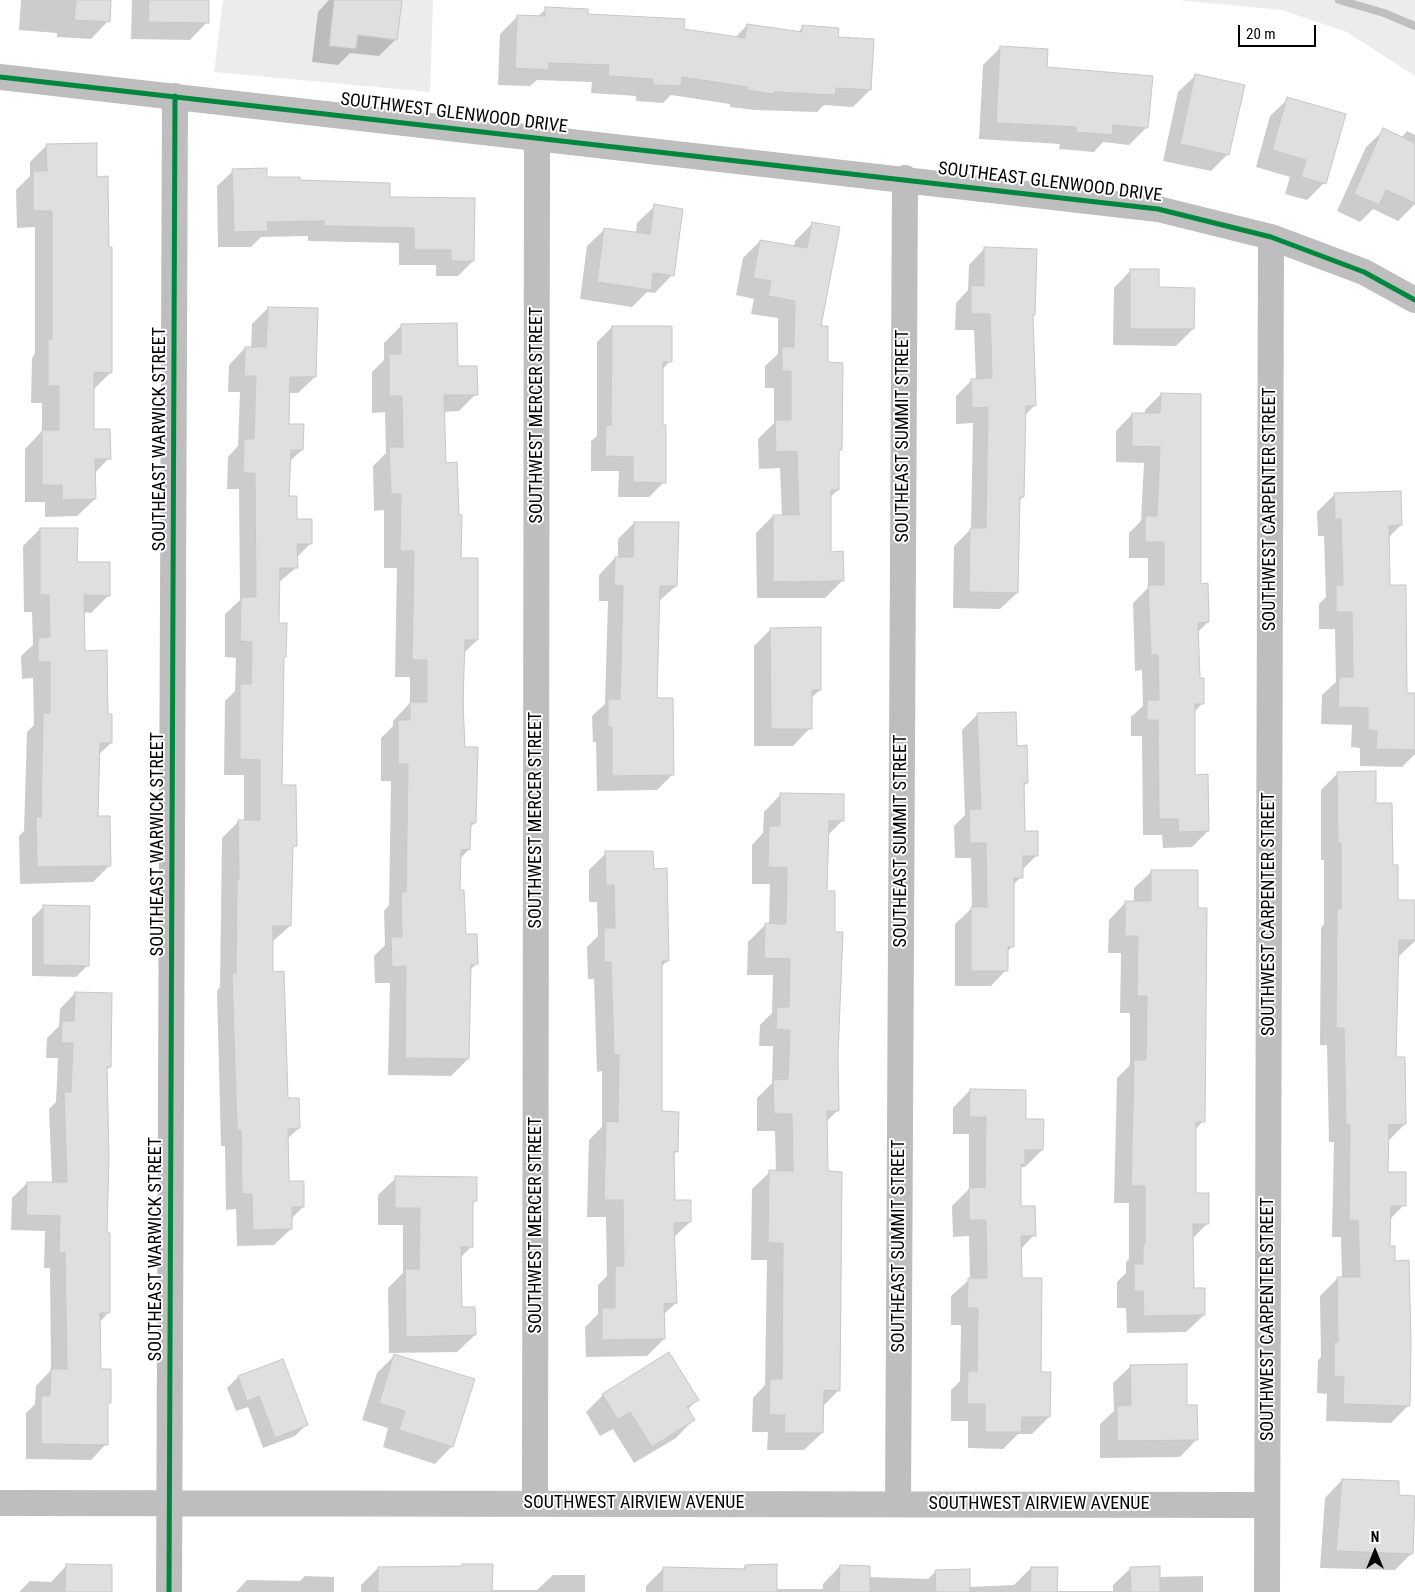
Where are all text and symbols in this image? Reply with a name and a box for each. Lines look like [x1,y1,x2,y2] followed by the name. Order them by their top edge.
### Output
[1240,15,1318,47] scale bar
[1246,25,1276,43] text: 20 m
[339,89,569,139] street label: SOUTHWEST GLENWOOD DRIVE
[937,159,1163,207] street label: SOUTHEAST GLENWOOD DRIVE
[526,307,548,523] street label: SOUTHWEST MERCER STREET
[149,327,171,551] street label: SOUTHEAST WARWICK STREET
[892,329,914,543] street label: SOUTHEAST SUMMIT STREET
[1259,387,1281,631] street label: SOUTHWEST CARPENTER STREET
[525,712,547,928] street label: SOUTHWEST MERCER STREET
[147,732,169,956] street label: SOUTHEAST WARWICK STREET
[890,734,912,948] street label: SOUTHEAST SUMMIT STREET
[1258,792,1280,1036] street label: SOUTHWEST CARPENTER STREET
[525,1117,547,1333] street label: SOUTHWEST MERCER STREET
[145,1137,167,1361] street label: SOUTHEAST WARWICK STREET
[888,1139,910,1353] street label: SOUTHEAST SUMMIT STREET
[1257,1197,1279,1441] street label: SOUTHWEST CARPENTER STREET
[524,1492,744,1514] street label: SOUTHWEST AIRVIEW AVENUE
[929,1493,1149,1515] street label: SOUTHWEST AIRVIEW AVENUE
[1350,1527,1400,1577] north arrow
[1371,1529,1379,1545] text: N

